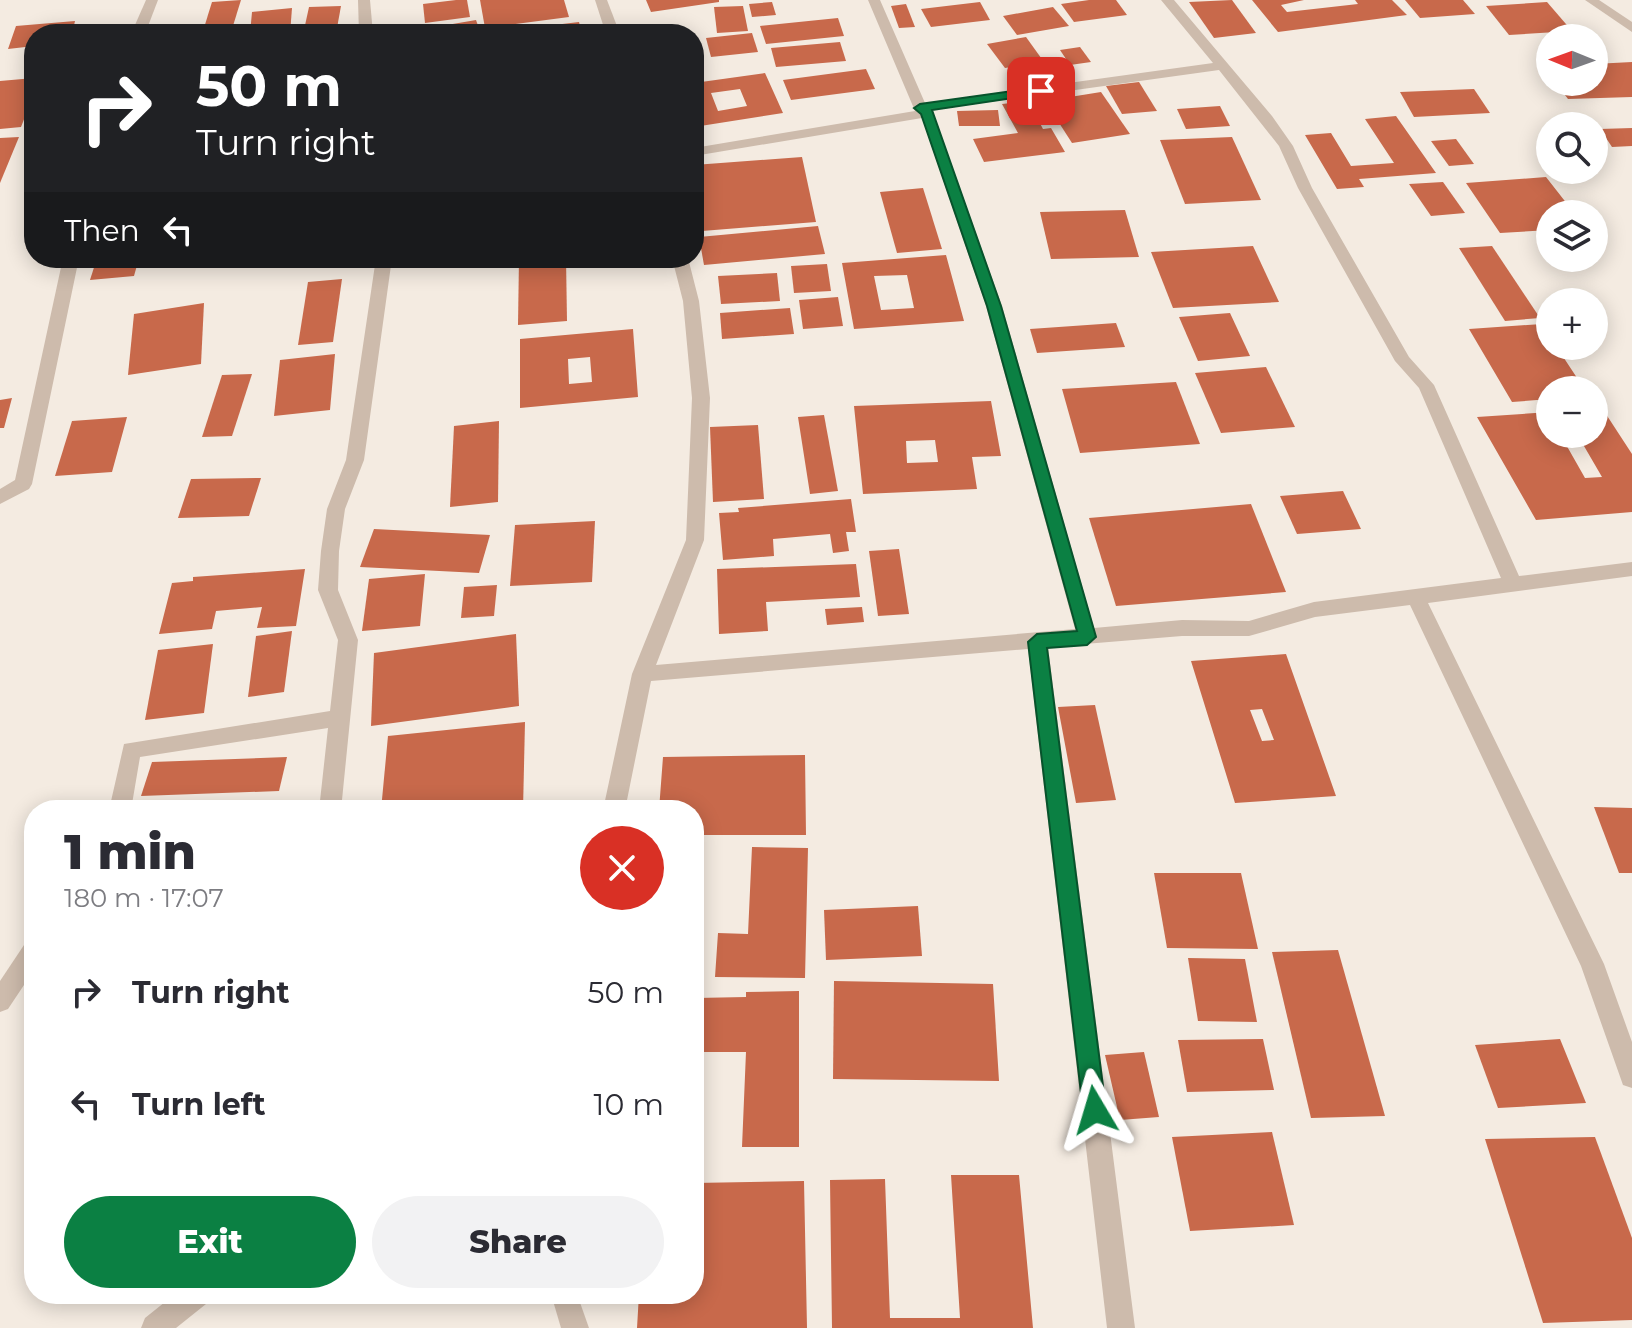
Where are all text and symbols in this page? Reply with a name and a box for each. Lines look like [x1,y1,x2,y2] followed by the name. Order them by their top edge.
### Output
[1536,24,1608,96] north arrow
[1536,24,1608,448] map controls
[196,52,342,120] text: 50 m
[64,56,168,160] icon: right
[1007,57,1075,125] pin
[1019,69,1063,113] icon: arrive
[1536,112,1608,184] button: search
[196,120,376,164] text: Turn right
[1536,200,1608,272] button: layers
[156,208,200,252] icon: left
[64,212,140,249] text: Then
[1536,288,1608,360] button: +
[1536,376,1608,448] button: −
[64,823,196,881] text: 1 min
[580,826,664,910] button: close
[64,882,224,914] text: 180 m · 17:07
[64,970,108,1014] icon: right
[132,974,289,1011] text: Turn right
[587,974,664,1011] text: 50 m
[1053,1068,1137,1152] position arrow
[64,1082,108,1126] icon: left
[132,1086,265,1123] text: Turn left
[594,1086,664,1123] text: 10 m
[64,1196,356,1288] button: Exit
[372,1196,664,1288] button: Share

